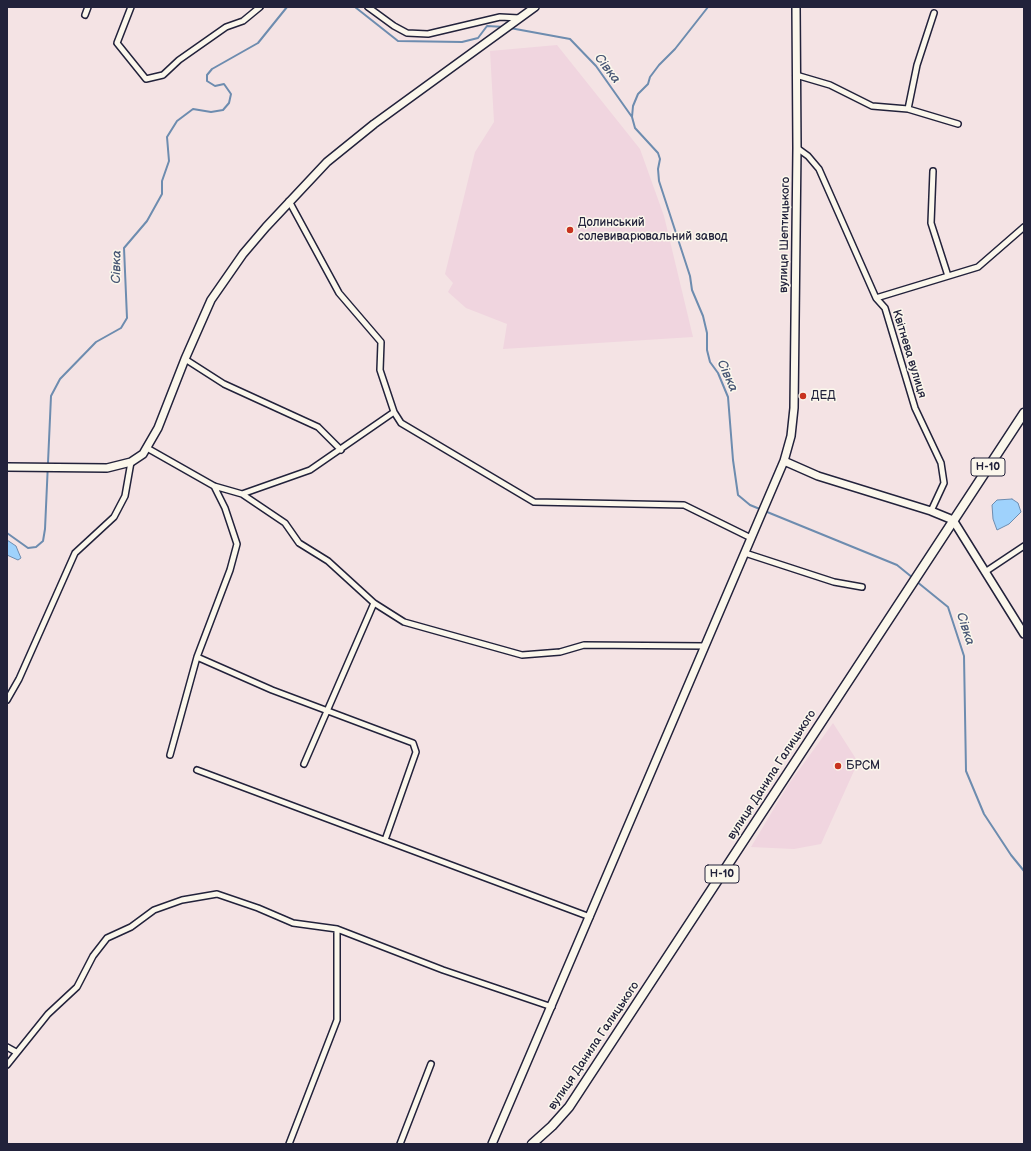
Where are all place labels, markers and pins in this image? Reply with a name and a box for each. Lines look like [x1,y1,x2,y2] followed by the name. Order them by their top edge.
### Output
[578,216,728,244] place label: Долинський солевиварювальний завод
[565,225,575,235] marker: Долинський солевиварювальний завод
[811,389,836,403] place label: ДЕД
[798,391,808,401] marker: ДЕД
[846,759,880,773] place label: БРСМ
[833,761,843,771] marker: БРСМ

